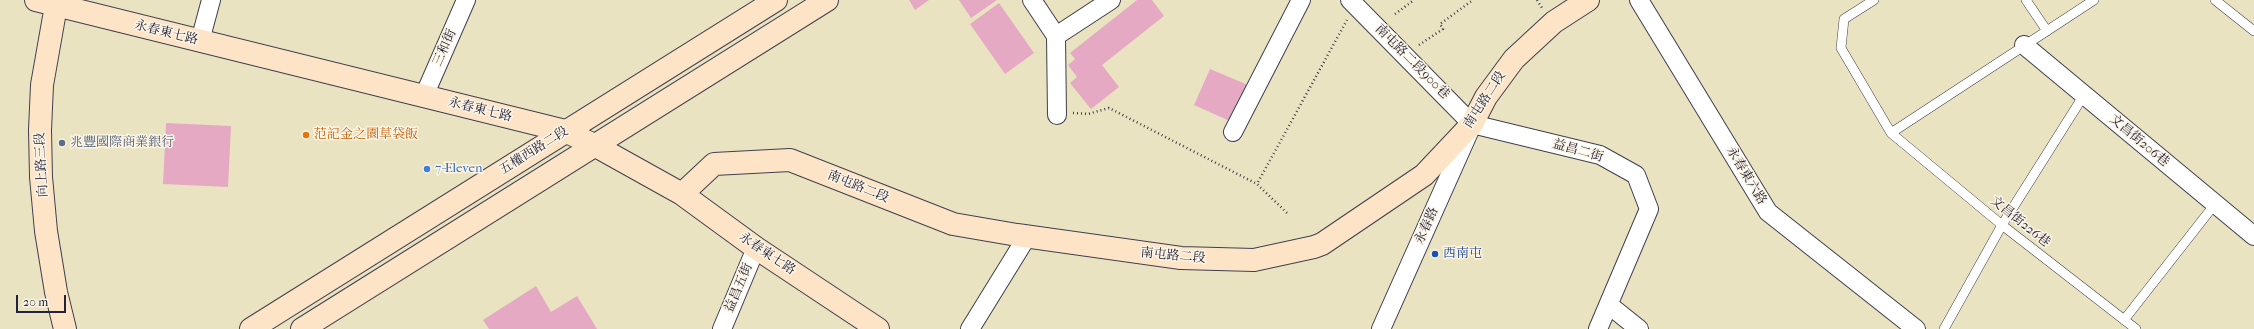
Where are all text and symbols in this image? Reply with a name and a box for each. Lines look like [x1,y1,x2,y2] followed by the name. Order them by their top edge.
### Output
[133,18,199,48] street label: 永春東七路
[1371,21,1453,103] street label: 南屯路二段900巷
[430,27,460,69] street label: 三和街
[1461,68,1509,132] street label: 南屯路二段
[447,95,513,125] street label: 永春東七路
[2106,112,2172,170] street label: 文昌街206巷
[497,124,571,178] street label: 五權西路二段
[314,127,418,143] place label: 范記金之園草袋飯
[301,130,311,140] marker: 范記金之園草袋飯
[33,132,51,198] street label: 向上路三段
[70,135,174,151] place label: 兆豐國際商業銀行
[1551,136,1605,166] street label: 益昌二街
[57,138,67,148] marker: 兆豐國際商業銀行
[1723,144,1769,208] street label: 永春東六路
[435,161,483,177] place label: 7-Eleven
[422,164,432,174] marker: 7-Eleven
[825,168,891,206] street label: 南屯路二段
[1987,193,2053,251] street label: 文昌街226巷
[1412,205,1442,247] street label: 永春路
[736,229,798,279] street label: 永春東七路
[1140,245,1206,267] street label: 南屯路二段
[1443,246,1482,262] place label: 西南屯
[1430,249,1440,259] marker: 西南屯
[722,261,756,315] street label: 益昌五街
[18,287,68,313] scale bar
[23,295,48,309] text: 20 m

